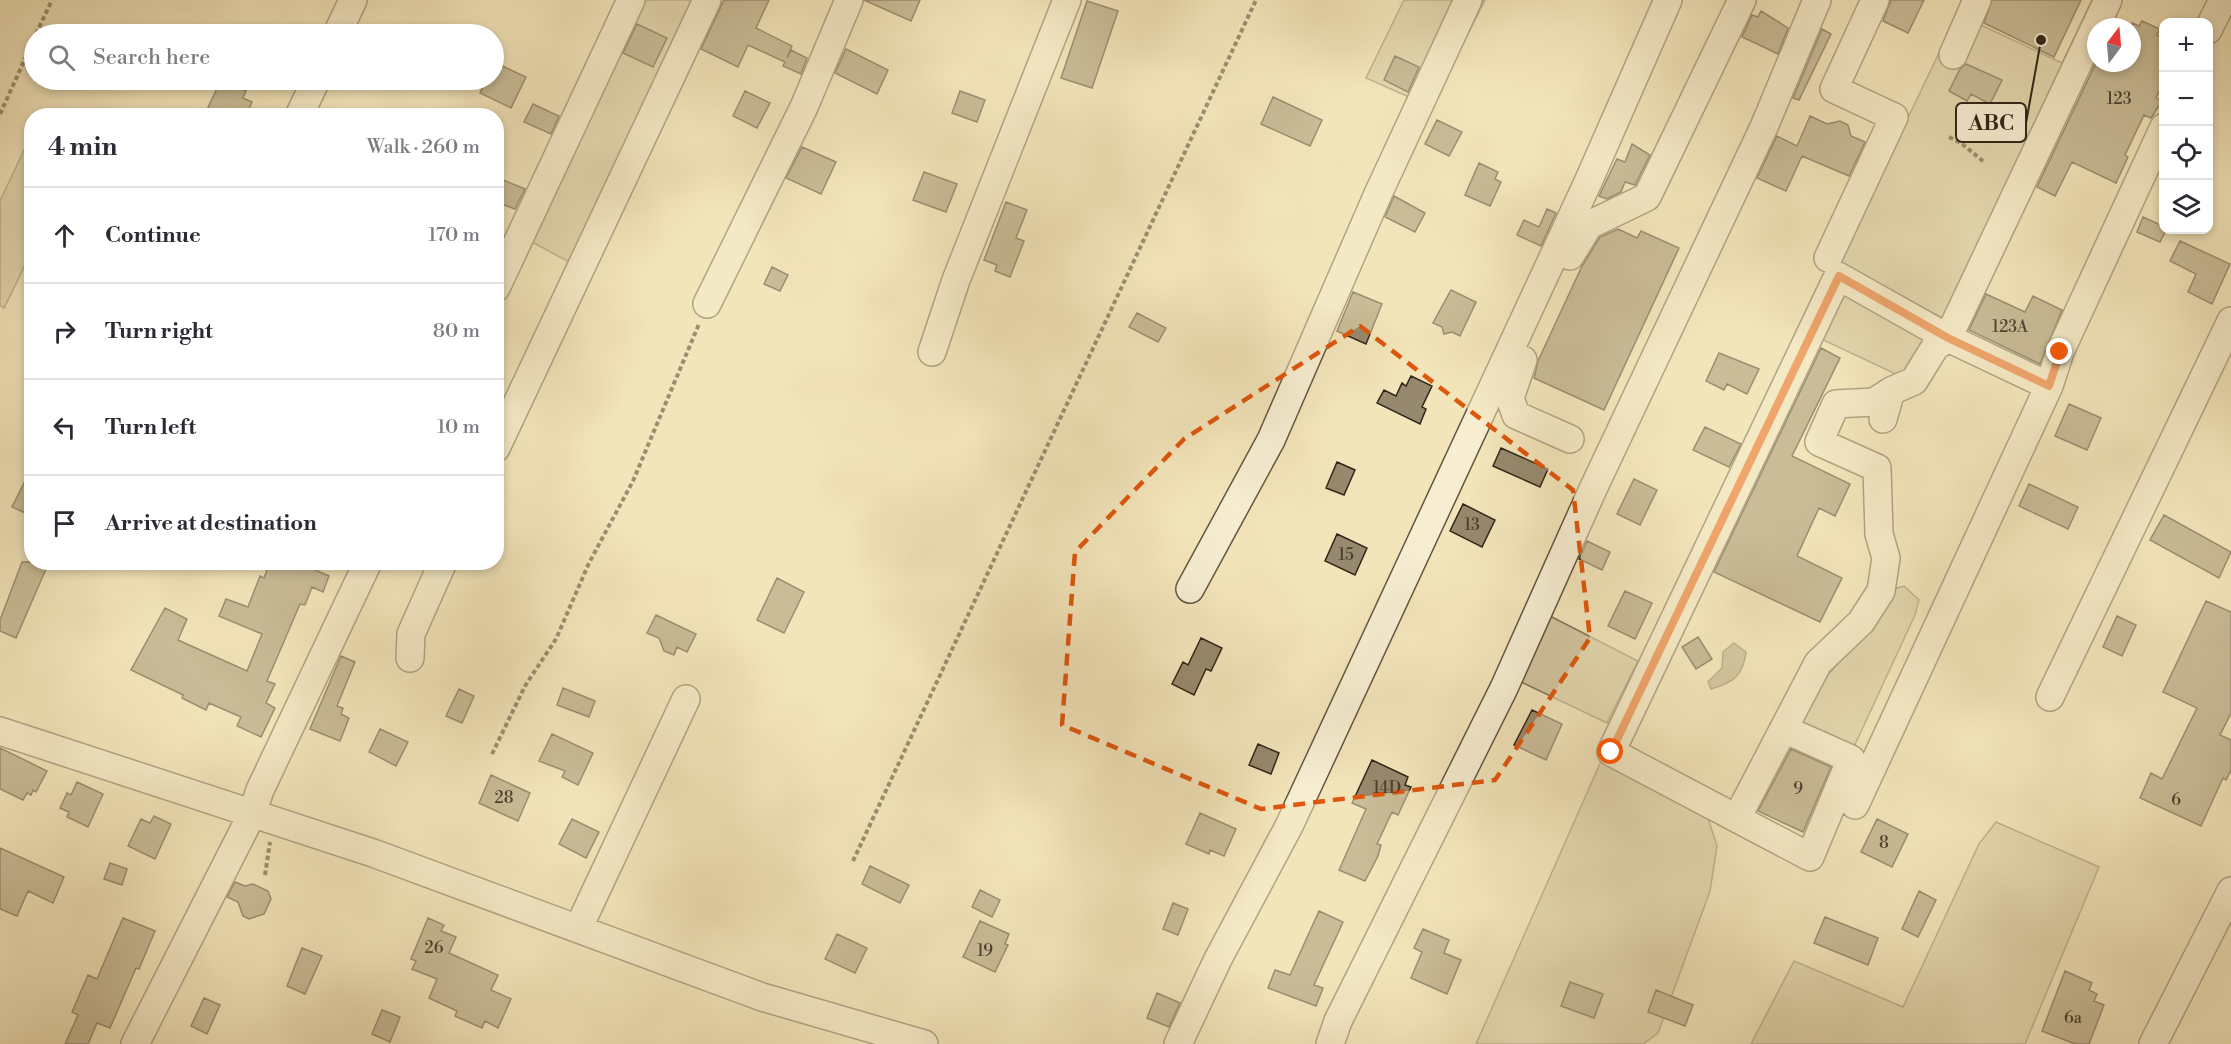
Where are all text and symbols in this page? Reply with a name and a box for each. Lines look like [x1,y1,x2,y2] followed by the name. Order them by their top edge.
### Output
[2087,18,2141,72] north arrow
[2159,18,2213,234] map controls
[2159,18,2213,72] button: +
[24,24,504,90] search box
[45,41,78,74] icon: search
[93,44,210,71] text: Search here
[2159,72,2213,126] button: −
[2106,89,2132,109] house number: 123
[1956,103,2026,142] callout: ABC
[1967,111,2014,137] text: ABC
[2159,126,2213,180] button: locate
[48,131,118,163] text: 4 min
[367,135,480,160] text: Walk · 260 m
[2159,180,2213,234] button: layers
[48,219,81,252] icon: ahead
[105,222,201,249] text: Continue
[428,223,480,248] text: 170 m
[48,315,81,348] icon: right
[1992,317,2029,337] house number: 123A
[105,318,213,345] text: Turn right
[433,319,480,344] text: 80 m
[2046,338,2072,364] route end
[48,411,81,444] icon: left
[105,414,196,441] text: Turn left
[437,415,480,440] text: 10 m
[48,507,81,540] icon: arrive
[105,510,317,537] text: Arrive at destination
[1464,515,1480,535] house number: 13
[1338,545,1354,565] house number: 15
[1597,738,1623,764] route start
[1373,778,1401,798] house number: 14D
[1793,779,1803,799] house number: 9
[495,788,514,808] house number: 28
[2171,790,2181,810] house number: 6
[1879,833,1889,853] house number: 8
[425,938,444,958] house number: 26
[977,941,993,961] house number: 19
[2064,1008,2083,1028] house number: 6a

